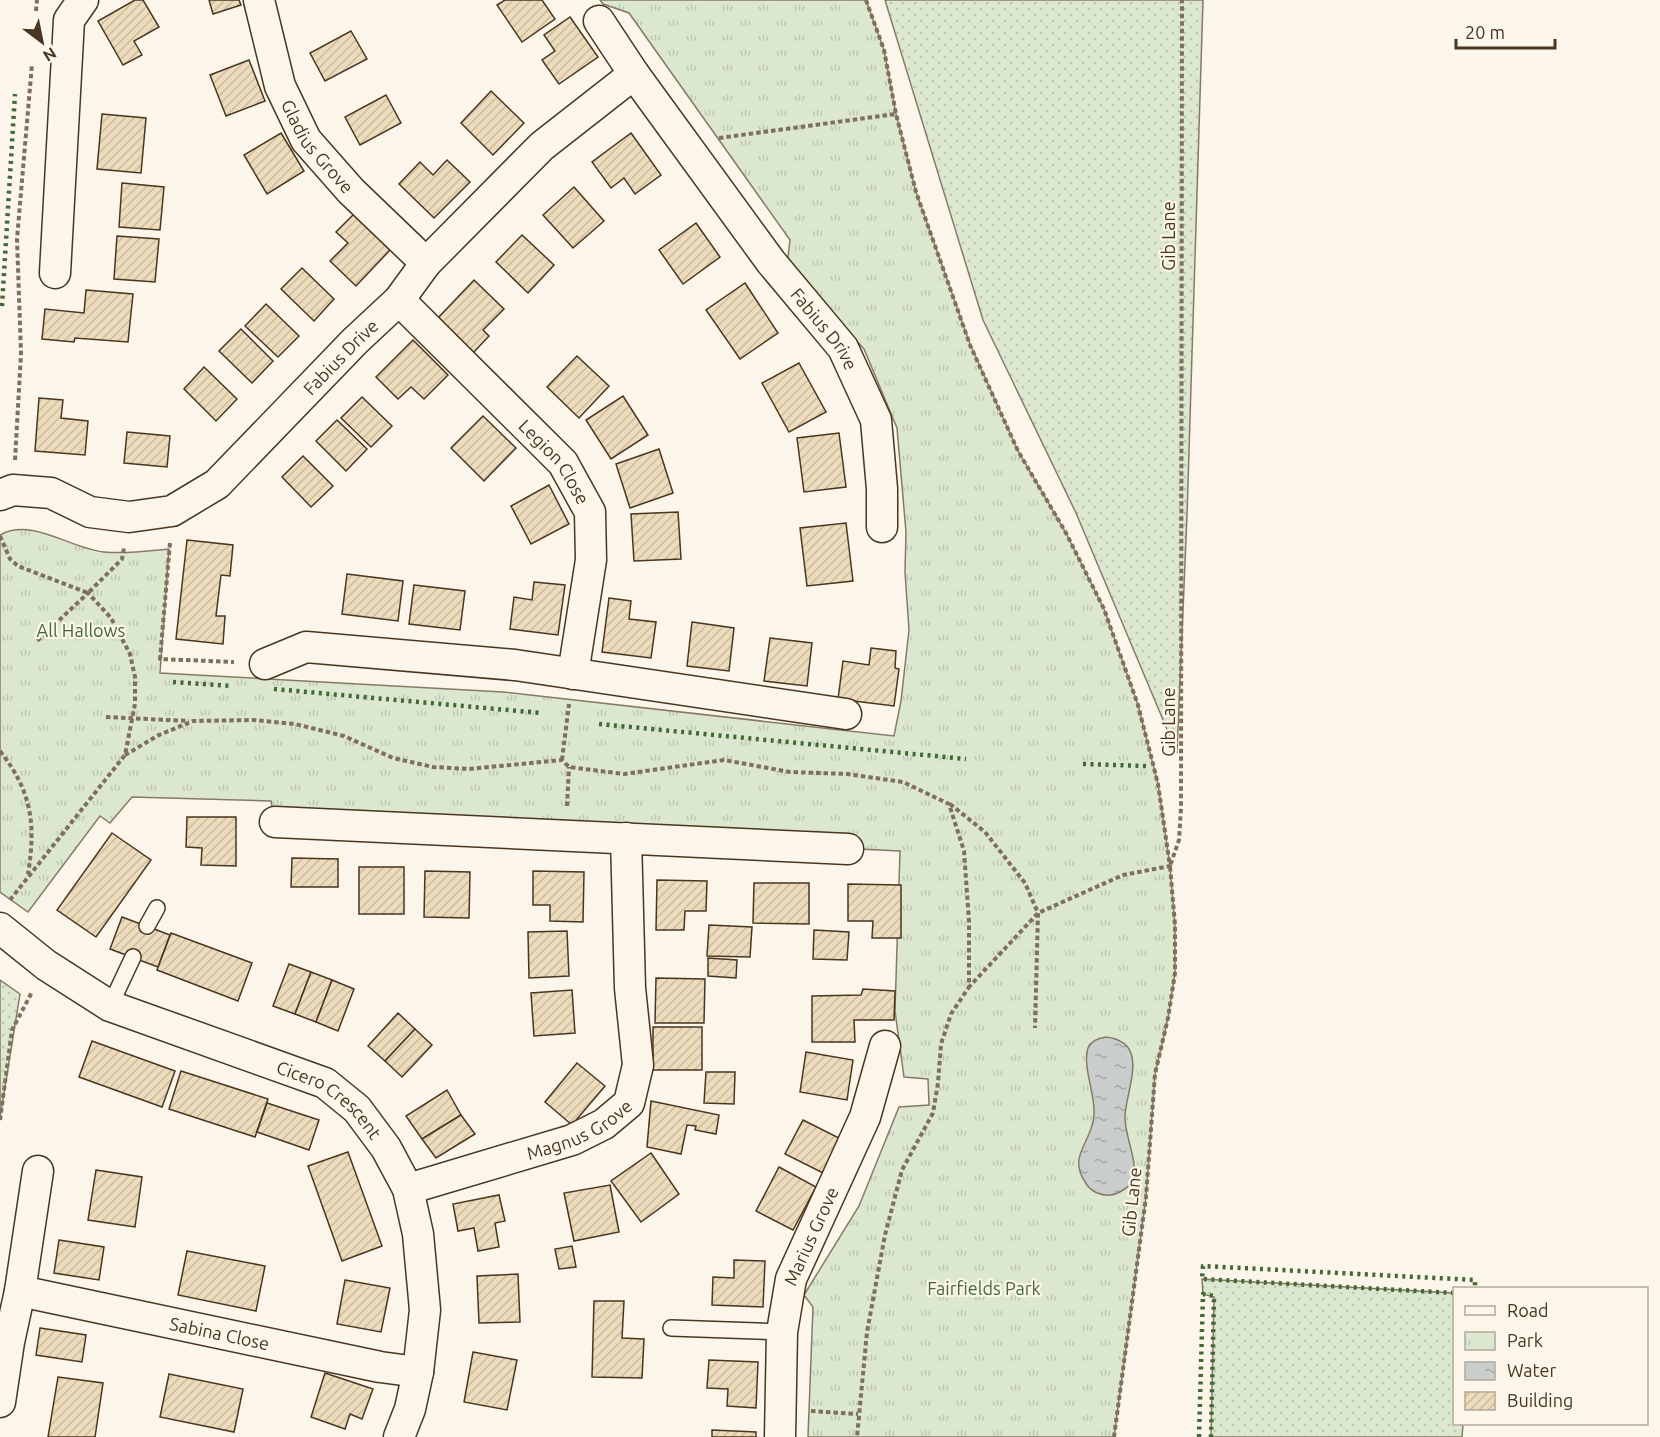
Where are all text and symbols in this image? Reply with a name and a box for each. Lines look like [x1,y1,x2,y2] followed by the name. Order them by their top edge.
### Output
[12,12,72,72] north arrow
[1456,12,1555,50] scale bar
[1465,22,1505,42] text: 20 m
[40,44,60,66] text: N
[278,96,358,197] street label: Gladius Grove
[1158,201,1178,271] street label: Gib Lane
[787,284,862,373] street label: Fabius Drive
[299,315,382,398] street label: Fabius Drive
[515,415,594,507] street label: Legion Close
[37,620,126,640] park label: All Hallows
[1158,687,1178,757] street label: Gib Lane
[274,1057,386,1143] street label: Cicero Crescent
[524,1095,636,1163] street label: Magnus Grove
[1117,1166,1145,1238] street label: Gib Lane
[779,1184,842,1289] street label: Marius Grove
[927,1278,1041,1298] park label: Fairfields Park
[1453,1287,1648,1425] legend
[1507,1300,1549,1320] text: Road
[168,1313,271,1353] street label: Sabina Close
[1507,1330,1543,1350] text: Park
[1507,1360,1557,1380] text: Water
[1507,1390,1573,1410] text: Building

